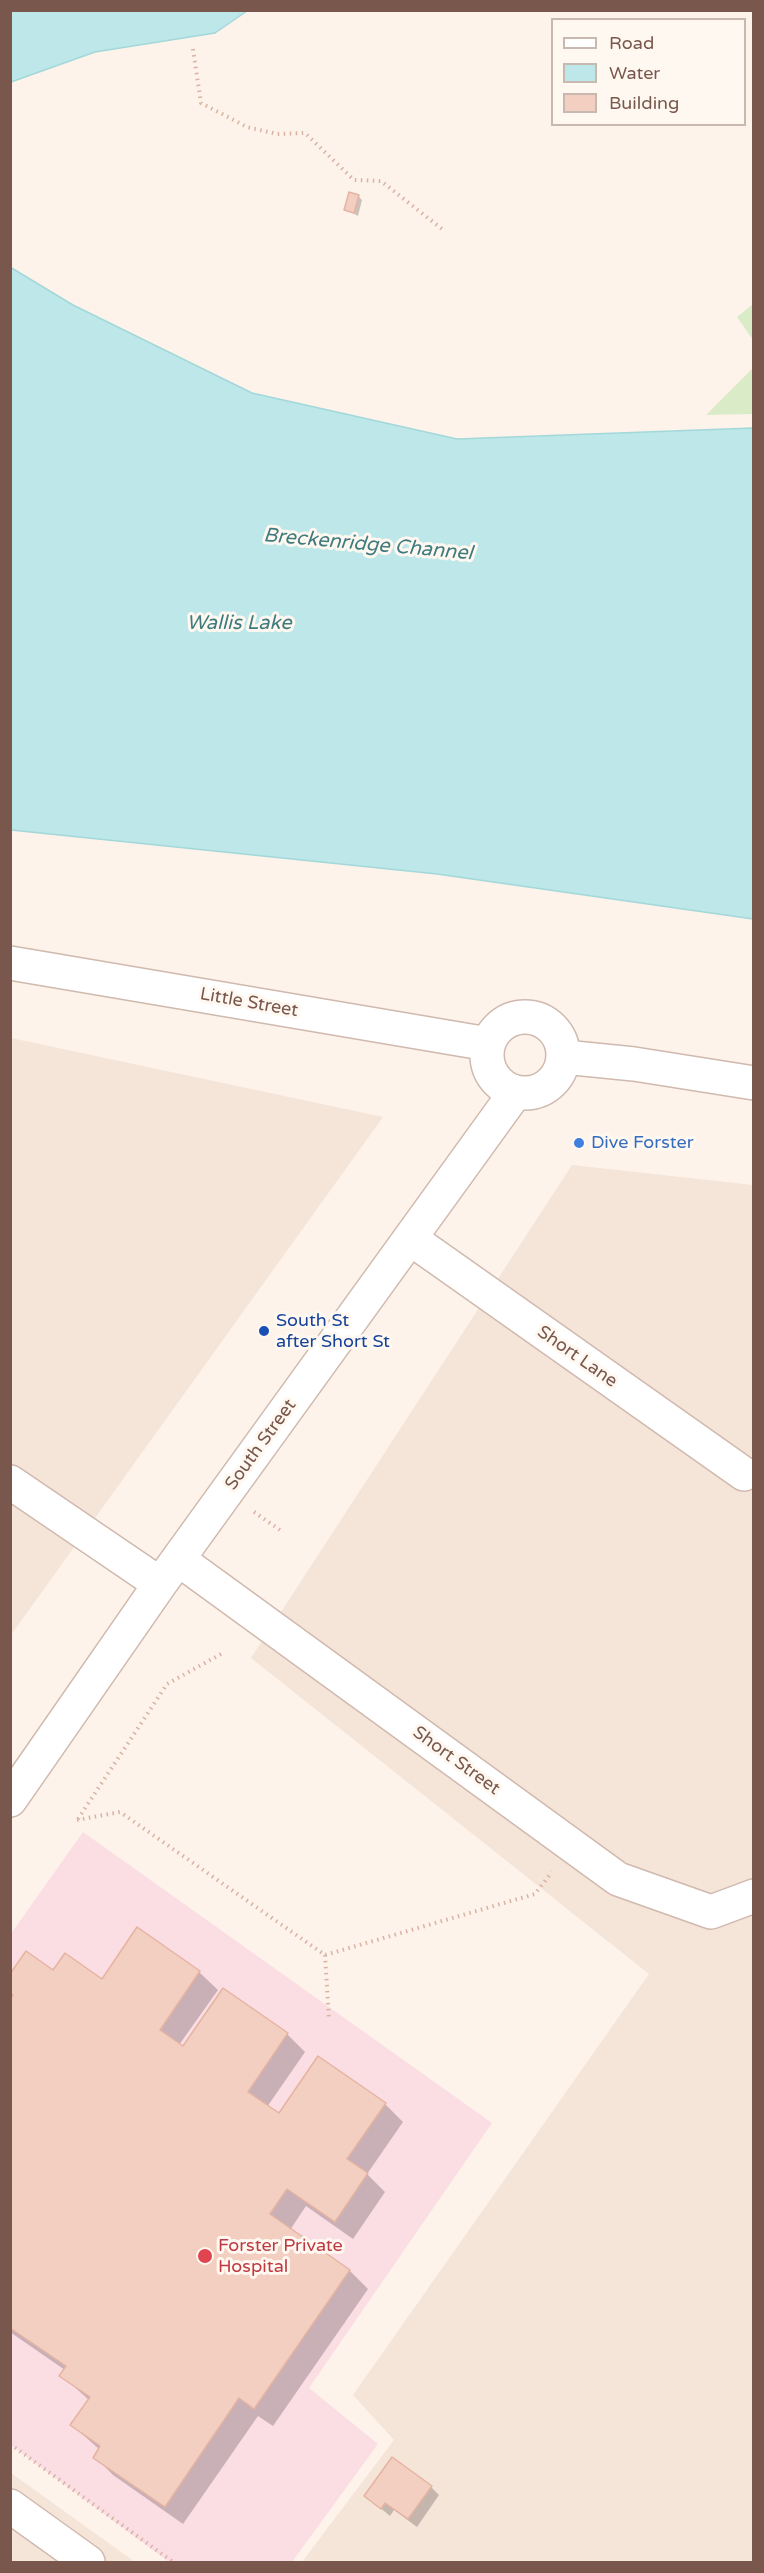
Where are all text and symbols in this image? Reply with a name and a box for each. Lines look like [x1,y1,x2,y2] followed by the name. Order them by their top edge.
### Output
[551,18,746,126] legend
[609,32,654,54] text: Road
[609,62,660,84] text: Water
[609,92,679,114] text: Building
[263,524,473,566] water label: Breckenridge Channel
[186,612,292,636] water label: Wallis Lake
[198,984,300,1022] street label: Little Street
[591,1132,694,1154] place label: Dive Forster
[572,1136,586,1150] marker: Dive Forster
[276,1310,390,1352] place label: South St after Short St
[533,1322,621,1392] street label: Short Lane
[257,1324,271,1338] marker: South St after Short St
[221,1395,301,1495] street label: South Street
[408,1722,504,1800] street label: Short Street
[218,2235,343,2278] place label: Forster Private Hospital
[196,2247,214,2265] marker: Forster Private Hospital

